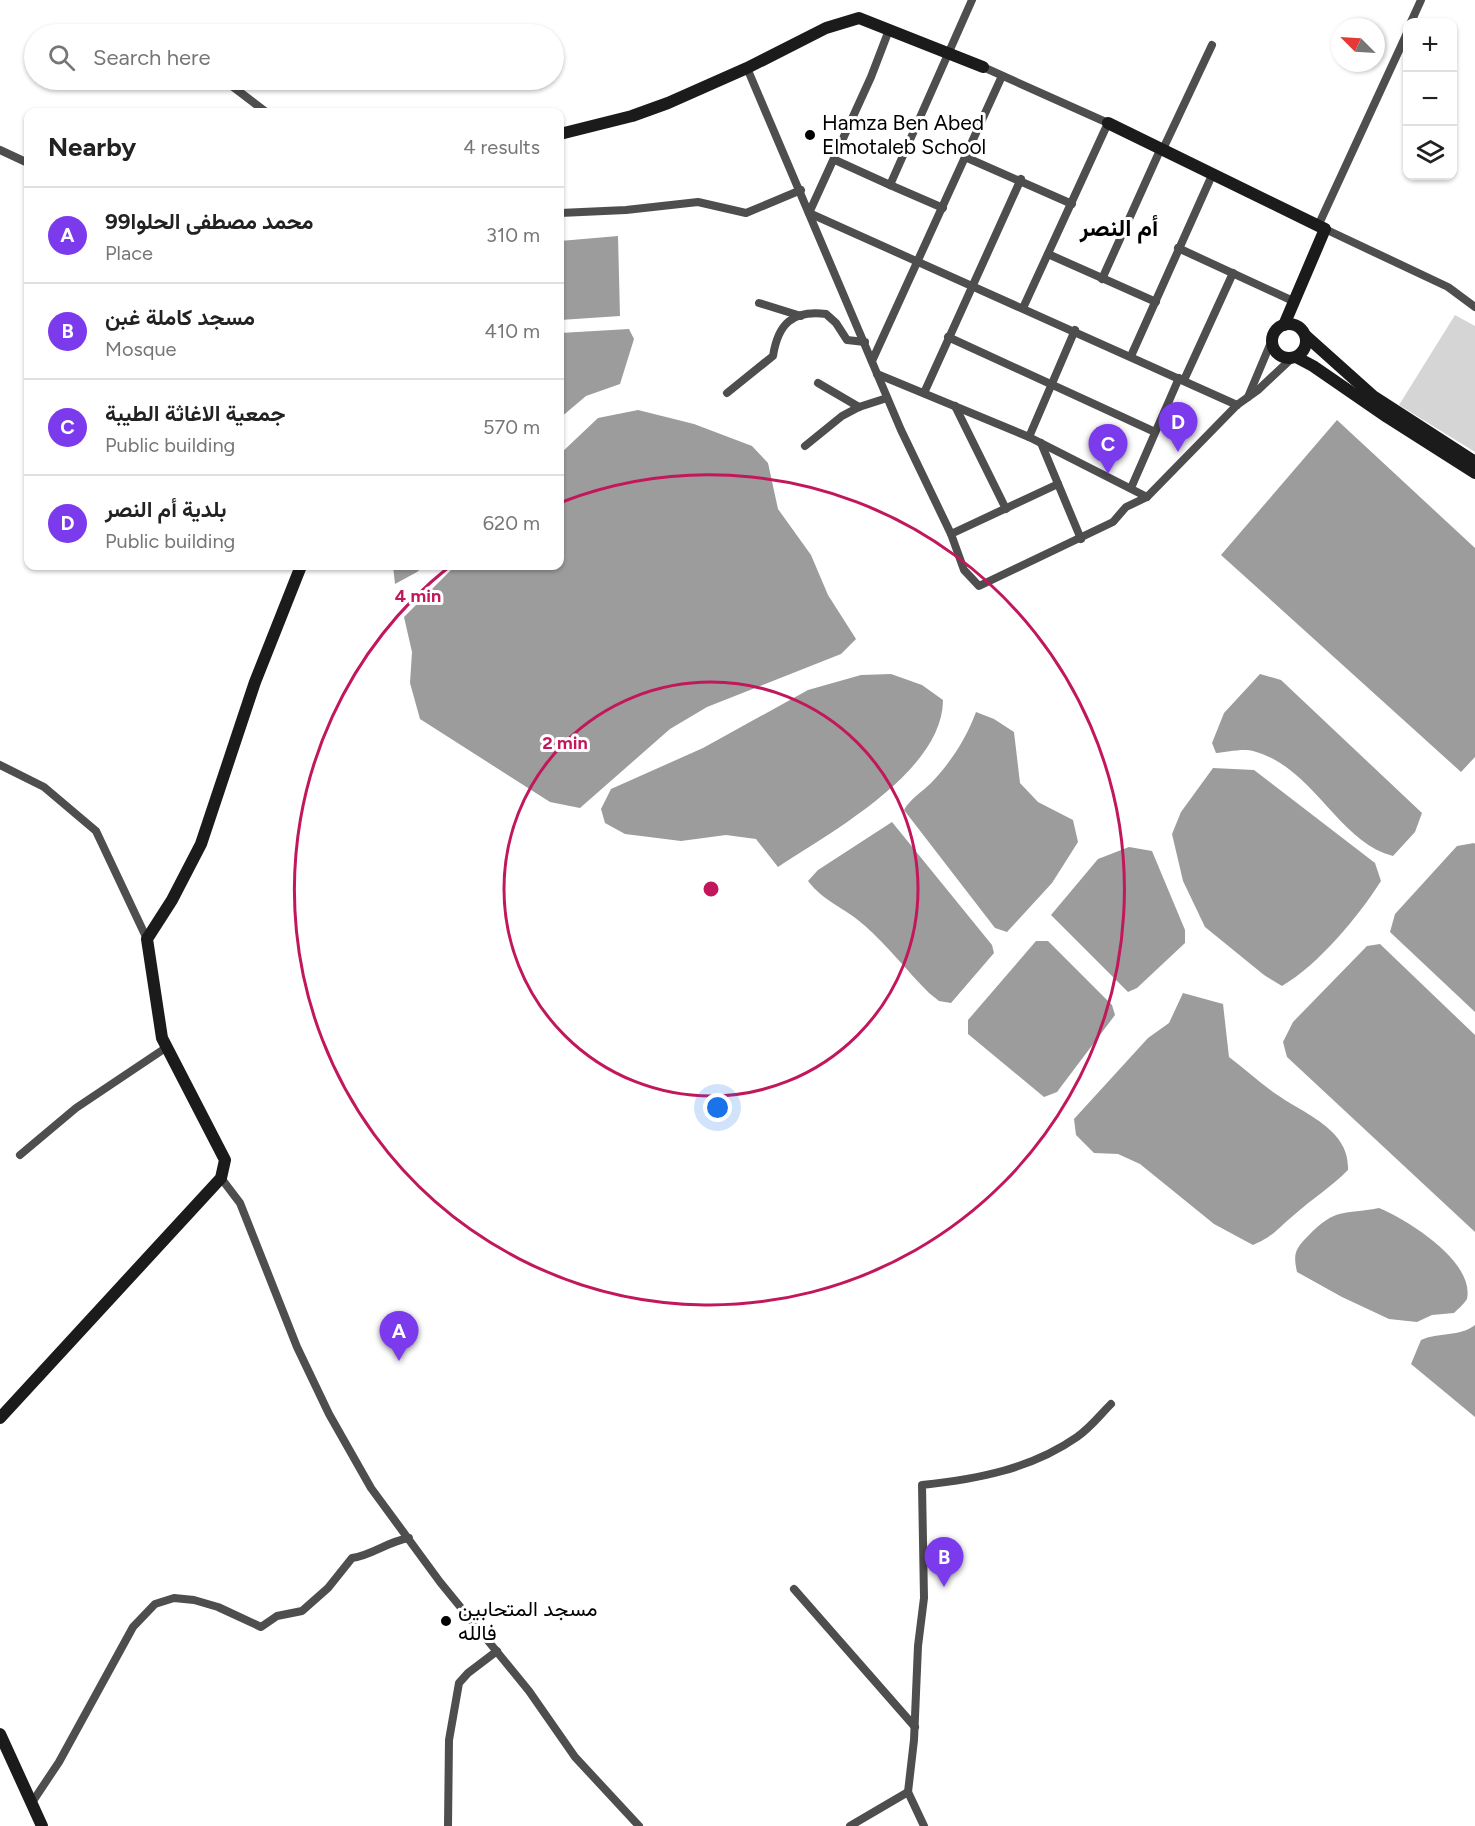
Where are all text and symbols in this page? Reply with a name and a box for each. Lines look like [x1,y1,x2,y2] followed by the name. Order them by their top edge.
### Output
[1331,18,1385,72] north arrow
[1403,18,1457,180] map controls
[1403,18,1457,72] button: +
[24,24,564,90] search box
[45,41,78,74] icon: search
[93,44,211,71] text: Search here
[1403,72,1457,126] button: −
[822,110,986,159] place label: Hamza Ben Abed Elmotaleb School
[1403,126,1457,180] button: layers
[803,128,817,142] marker: Hamza Ben Abed Elmotaleb School
[48,131,136,163] text: Nearby
[463,135,540,159] text: 4 results
[105,208,314,235] text: محمد مصطفى الحلوا99
[1079,213,1158,244] district label: أم النصر
[60,223,75,247] text: A
[486,223,540,247] text: 310 m
[105,241,153,265] text: Place
[105,304,255,331] text: مسجد كاملة غبن
[61,319,74,343] text: B
[485,319,540,343] text: 410 m
[105,337,176,361] text: Mosque
[105,400,285,427] text: جمعية الاغاثة الطيبة
[1158,402,1198,452] pin: D
[60,415,75,439] text: C
[483,415,540,439] text: 570 m
[1088,424,1128,474] pin: C
[105,433,235,457] text: Public building
[105,496,226,523] text: بلدية أم النصر
[61,511,75,535] text: D
[483,511,540,535] text: 620 m
[105,529,235,553] text: Public building
[395,585,441,607] text: 4 min
[542,732,588,754] text: 2 min
[701,879,721,899] centre of rings
[703,1093,732,1122] your location
[380,1312,418,1361] pin: A
[924,1538,964,1587] pin: B
[458,1596,598,1645] place label: مسجد المتحابين فالله
[439,1614,453,1628] marker: مسجد المتحابين فالله

